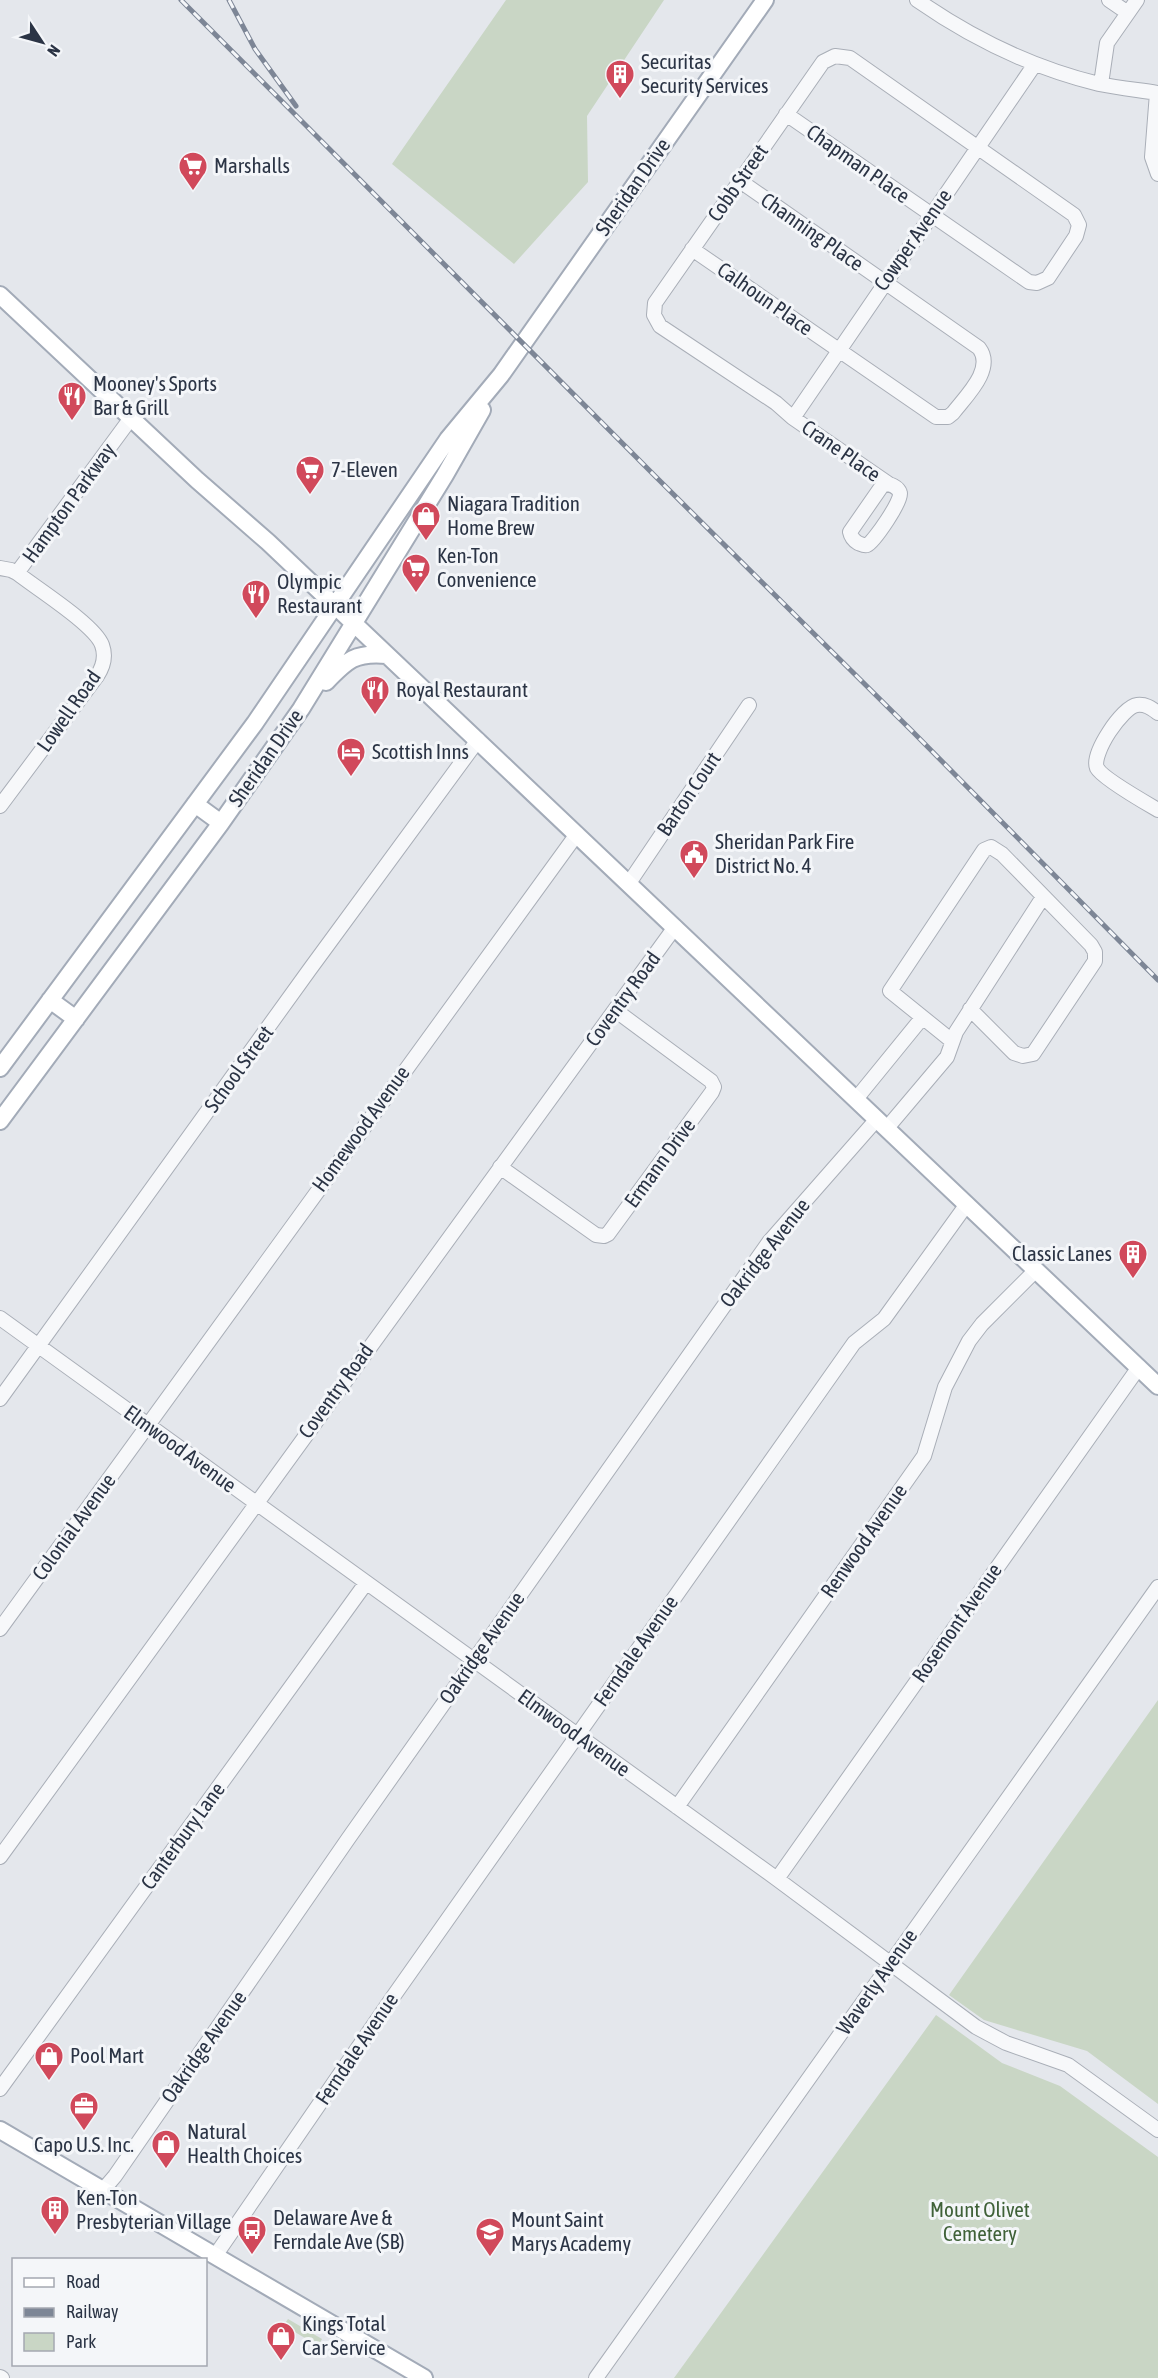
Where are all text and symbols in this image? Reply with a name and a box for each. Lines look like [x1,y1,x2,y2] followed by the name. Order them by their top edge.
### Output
[12,12,72,72] north arrow
[44,42,64,60] text: N
[641,49,769,97] place label: Securitas Security Services
[604,58,636,100] building icon: Securitas Security Services
[802,119,915,207] street label: Chapman Place
[590,133,674,240] street label: Sheridan Drive
[702,139,772,225] street label: Cobb Street
[177,150,209,192] supermarket icon: Marshalls
[214,153,290,177] place label: Marshalls
[868,184,956,295] street label: Cowper Avenue
[757,187,868,275] street label: Channing Place
[713,257,818,340] street label: Calhoun Place
[93,371,217,419] place label: Mooney's Sports Bar & Grill
[56,380,88,422] restaurant icon: Mooney's Sports Bar & Grill
[798,414,886,486] street label: Crane Place
[17,438,120,567] street label: Hampton Parkway
[294,454,326,496] supermarket icon: 7-Eleven
[331,457,398,481] place label: 7-Eleven
[447,491,580,539] place label: Niagara Tradition Home Brew
[410,500,442,542] shop icon: Niagara Tradition Home Brew
[437,543,537,591] place label: Ken-Ton Convenience
[400,552,432,594] supermarket icon: Ken-Ton Convenience
[277,569,362,617] place label: Olympic Restaurant
[240,578,272,620] restaurant icon: Olympic Restaurant
[31,665,105,756] street label: Lowell Road
[359,674,391,716] restaurant icon: Royal Restaurant
[396,677,528,701] place label: Royal Restaurant
[223,704,307,811] street label: Sheridan Drive
[335,736,367,778] hotel icon: Scottish Inns
[372,739,469,763] place label: Scottish Inns
[651,747,725,840] street label: Barton Court
[715,829,854,877] place label: Sheridan Park Fire District No. 4
[678,838,710,880] public building icon: Sheridan Park Fire District No. 4
[580,946,665,1050] street label: Coventry Road
[199,1020,278,1116] street label: School Street
[307,1061,414,1196] street label: Homewood Avenue
[619,1113,699,1212] street label: Ermann Drive
[714,1193,814,1312] street label: Oakridge Avenue
[1117,1238,1149,1280] building icon: Classic Lanes
[1012,1241,1112,1265] place label: Classic Lanes
[293,1338,378,1442] street label: Coventry Road
[120,1399,241,1497] street label: Elmwood Avenue
[26,1468,120,1584] street label: Colonial Avenue
[815,1479,911,1602] street label: Renwood Avenue
[906,1558,1006,1686] street label: Rosemont Avenue
[434,1587,529,1708] street label: Oakridge Avenue
[588,1590,682,1710] street label: Ferndale Avenue
[514,1683,635,1781] street label: Elmwood Avenue
[135,1777,229,1894] street label: Canterbury Lane
[831,1924,921,2039] street label: Waverly Avenue
[156,1986,251,2107] street label: Oakridge Avenue
[310,1988,402,2109] street label: Ferndale Avenue
[33,2040,65,2082] shop icon: Pool Mart
[70,2043,144,2067] place label: Pool Mart
[68,2090,100,2132] office icon: Capo U.S. Inc.
[187,2119,302,2167] place label: Natural Health Choices
[150,2128,182,2170] shop icon: Natural Health Choices
[34,2132,134,2156] place label: Capo U.S. Inc.
[76,2185,231,2233] place label: Ken-Ton Presbyterian Village
[39,2194,71,2236] building icon: Ken-Ton Presbyterian Village
[930,2197,1030,2245] park label: Mount Olivet Cemetery
[273,2205,404,2253] place label: Delaware Ave & Ferndale Ave (SB)
[511,2207,631,2255] place label: Mount Saint Marys Academy
[236,2214,268,2256] bus stop icon: Delaware Ave & Ferndale Ave (SB)
[474,2216,506,2258] school or university icon: Mount Saint Marys Academy
[12,2258,207,2366] legend
[66,2271,100,2292] text: Road
[66,2301,118,2322] text: Railway
[302,2311,386,2359] place label: Kings Total Car Service
[265,2320,297,2362] shop icon: Kings Total Car Service
[66,2331,96,2352] text: Park

